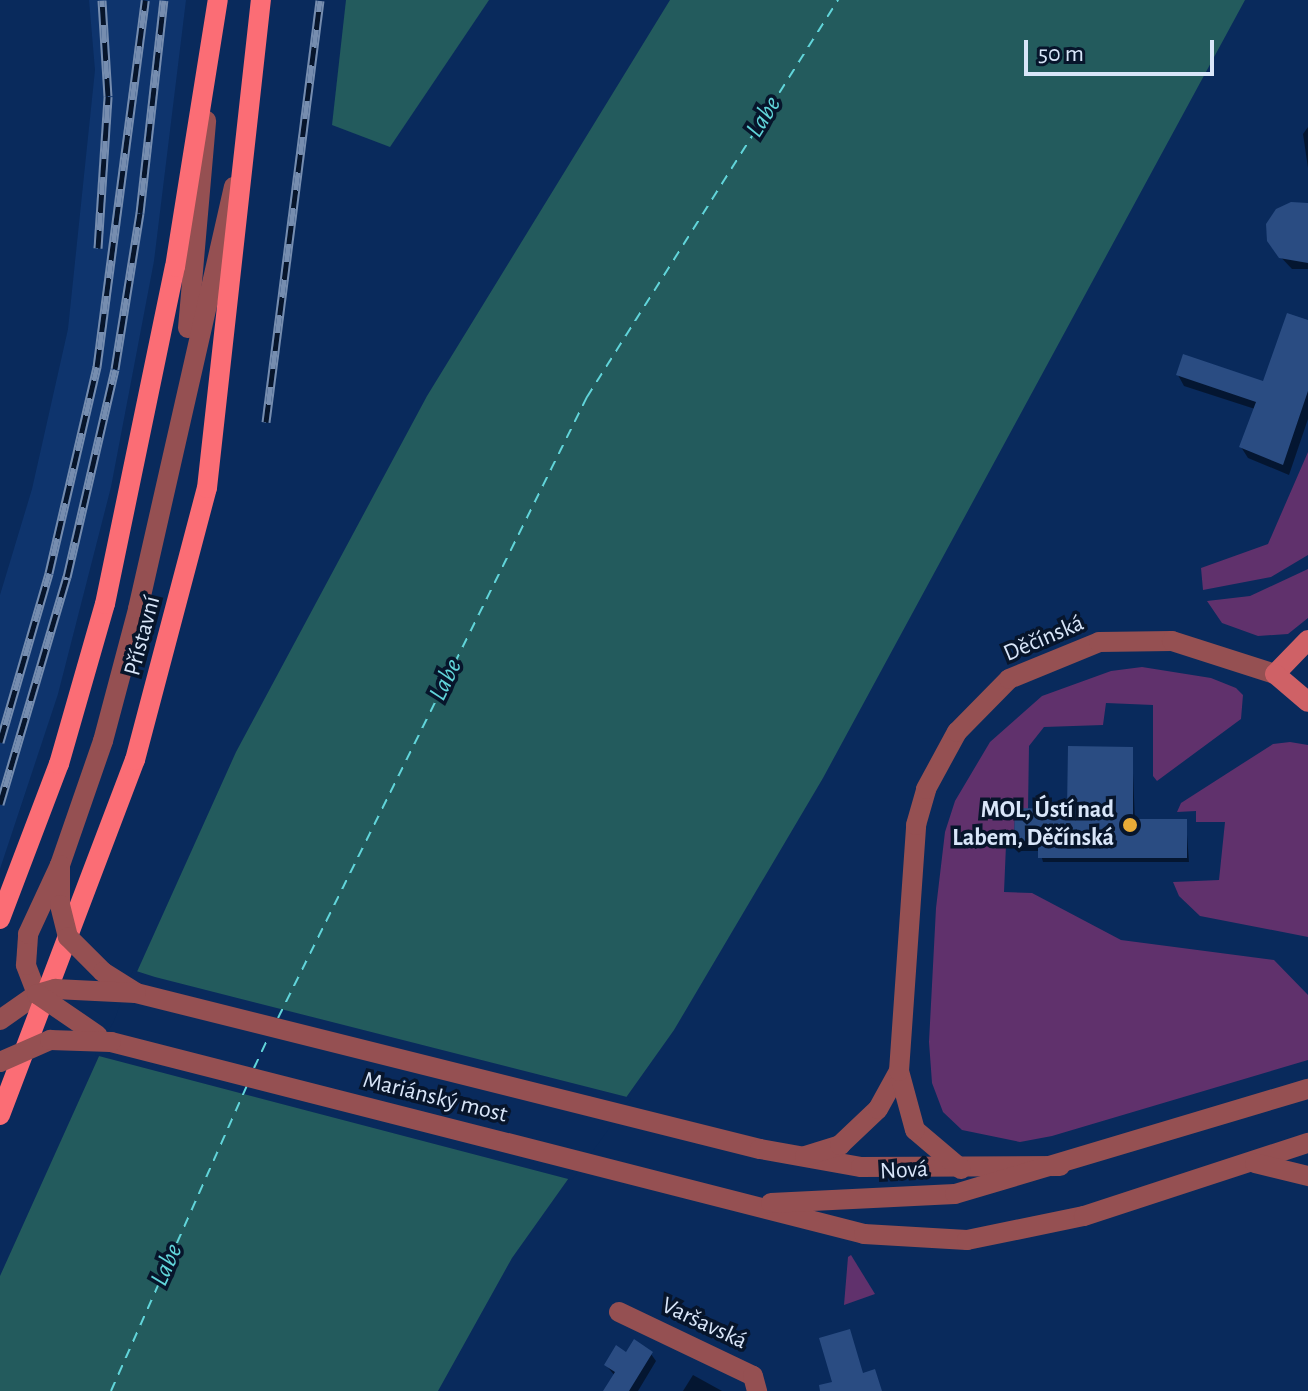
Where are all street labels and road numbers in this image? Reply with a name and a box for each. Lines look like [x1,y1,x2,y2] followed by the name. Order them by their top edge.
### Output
[119,593,167,679] street label: Přístavní
[1000,609,1088,669] street label: Děčínská
[360,1066,510,1130] street label: Mariánský most
[879,1155,929,1187] street label: Nová
[657,1292,751,1356] street label: Varšavská

